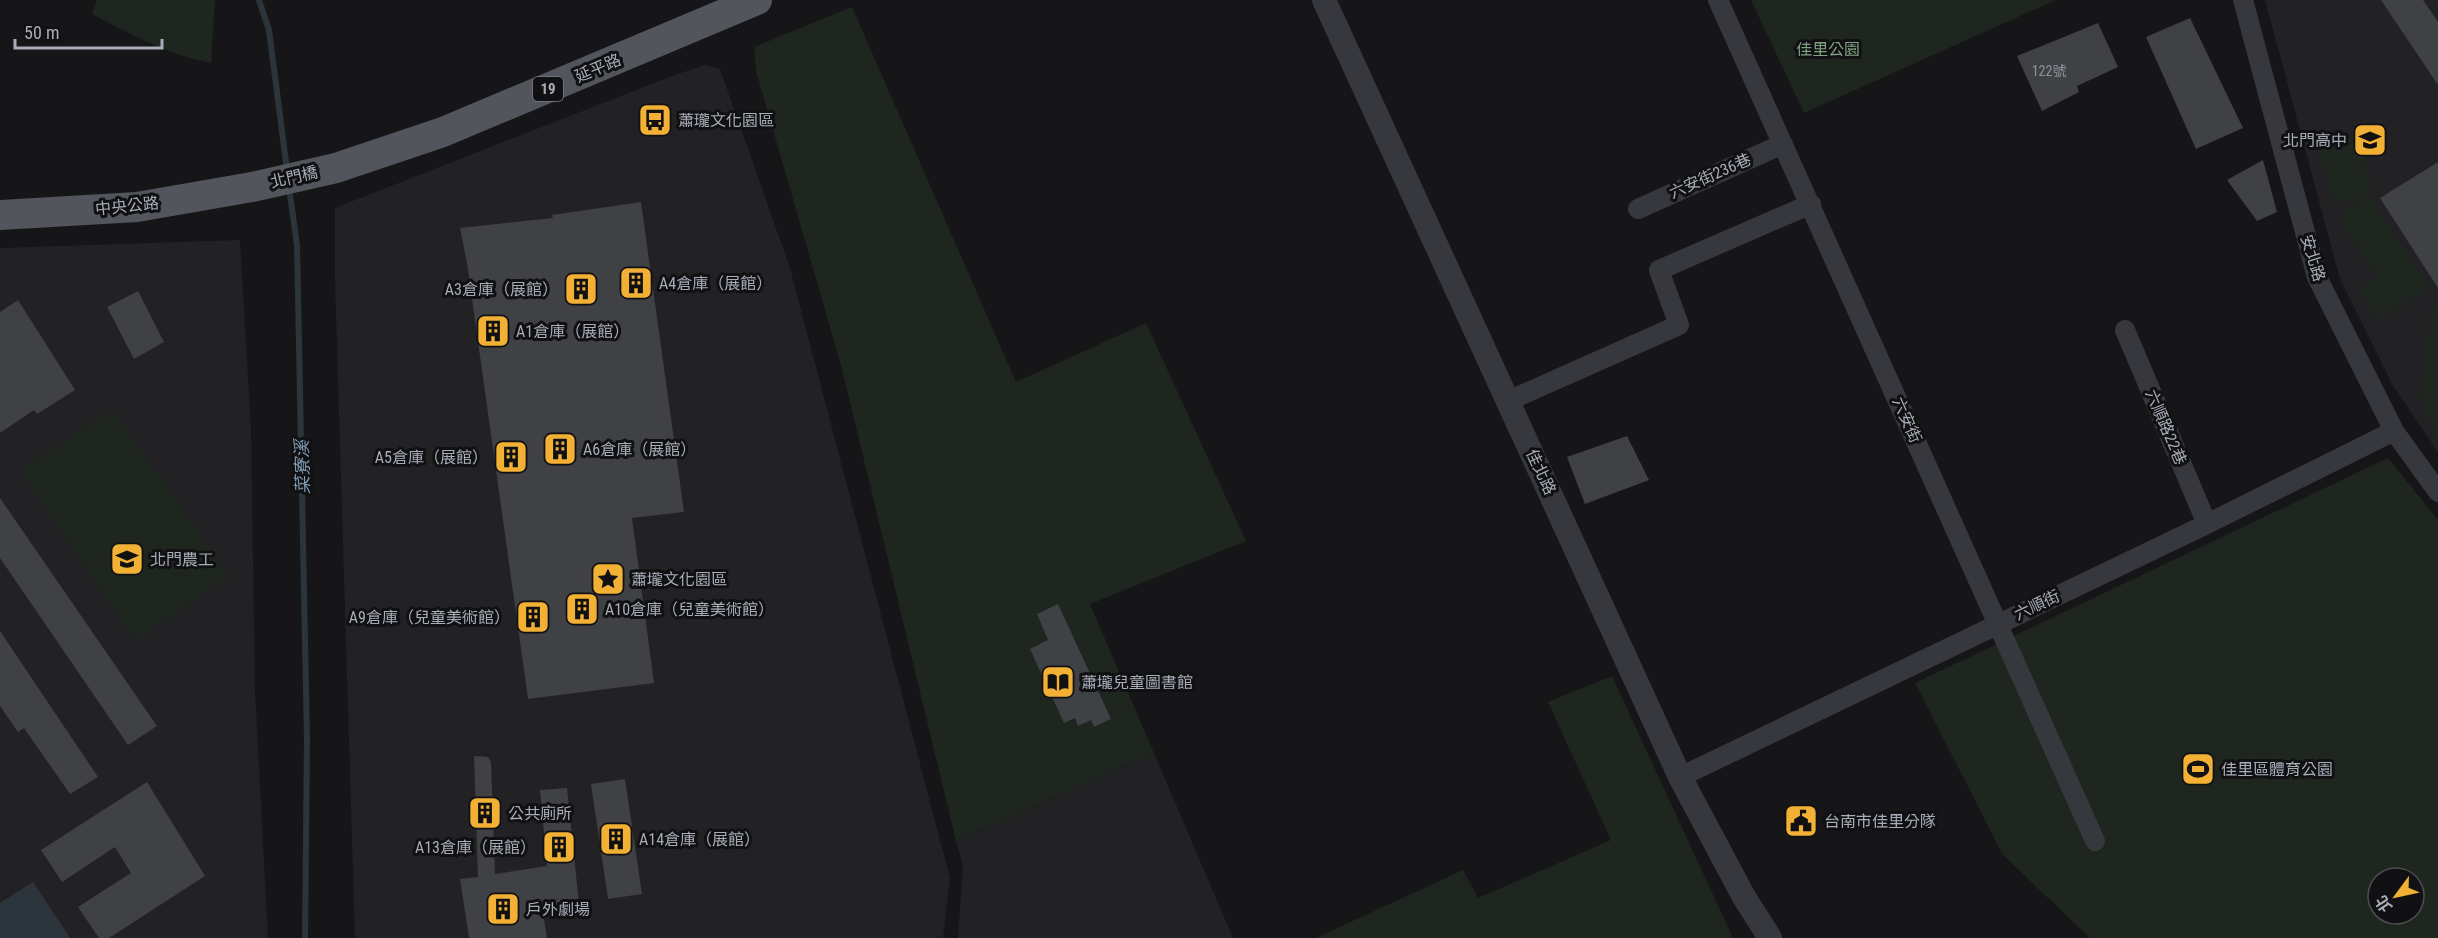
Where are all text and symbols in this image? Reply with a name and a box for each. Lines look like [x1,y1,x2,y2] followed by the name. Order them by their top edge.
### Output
[15,12,162,50] scale bar
[24,22,59,43] text: 50 m
[1796,40,1860,59] park label: 佳里公園
[572,50,624,86] street label: 延平路
[2032,63,2066,79] house number: 122號
[533,77,563,101] road number: 19
[637,102,673,138] bus stop icon: 蕭瓏文化園區
[678,111,774,130] place label: 蕭瓏文化園區
[2352,122,2388,158] school or university icon: 北門高中
[2283,131,2347,150] place label: 北門高中
[1666,149,1754,203] street label: 六安街236巷
[268,162,320,192] street label: 北門橋
[94,193,160,219] street label: 中央公路
[2297,232,2329,284] street label: 安北路
[618,265,654,301] building icon: A4倉庫（展館）
[563,271,599,307] building icon: A3倉庫（展館）
[659,274,772,293] place label: A4倉庫（展館）
[445,280,558,299] place label: A3倉庫（展館）
[475,313,511,349] building icon: A1倉庫（展館）
[516,322,629,341] place label: A1倉庫（展館）
[2142,387,2190,467] street label: 六順路22巷
[1889,394,1925,446] street label: 六安街
[542,431,578,467] building icon: A6倉庫（展館）
[291,437,313,494] water label: 菜寮溪
[493,439,529,475] building icon: A5倉庫（展館）
[583,440,696,459] place label: A6倉庫（展館）
[1522,446,1560,498] street label: 佳北路
[375,448,488,467] place label: A5倉庫（展館）
[109,541,145,577] school or university icon: 北門農工
[150,550,214,569] place label: 北門農工
[590,561,626,597] place icon: 蕭壠文化園區
[631,570,727,589] place label: 蕭壠文化園區
[2011,586,2063,624] street label: 六順街
[564,591,600,627] building icon: A10倉庫（兒童美術館）
[515,599,551,635] building icon: A9倉庫（兒童美術館）
[605,600,774,619] place label: A10倉庫（兒童美術館）
[349,608,510,627] place label: A9倉庫（兒童美術館）
[1040,664,1076,700] library icon: 蕭壠兒童圖書館
[1081,673,1193,692] place label: 蕭壠兒童圖書館
[2180,751,2216,787] sports icon: 佳里區體育公園
[2221,760,2333,779] place label: 佳里區體育公園
[467,795,503,831] building icon: 公共廁所
[1783,803,1819,839] public building icon: 台南市佳里分隊
[508,804,572,823] place label: 公共廁所
[1824,812,1936,831] place label: 台南市佳里分隊
[598,821,634,857] building icon: A14倉庫（展館）
[541,829,577,865] building icon: A13倉庫（展館）
[639,830,760,849] place label: A14倉庫（展館）
[415,838,536,857] place label: A13倉庫（展館）
[2366,866,2426,926] north arrow
[485,891,521,927] building icon: 戶外劇場
[2372,892,2396,916] text: 北
[526,900,590,919] place label: 戶外劇場

